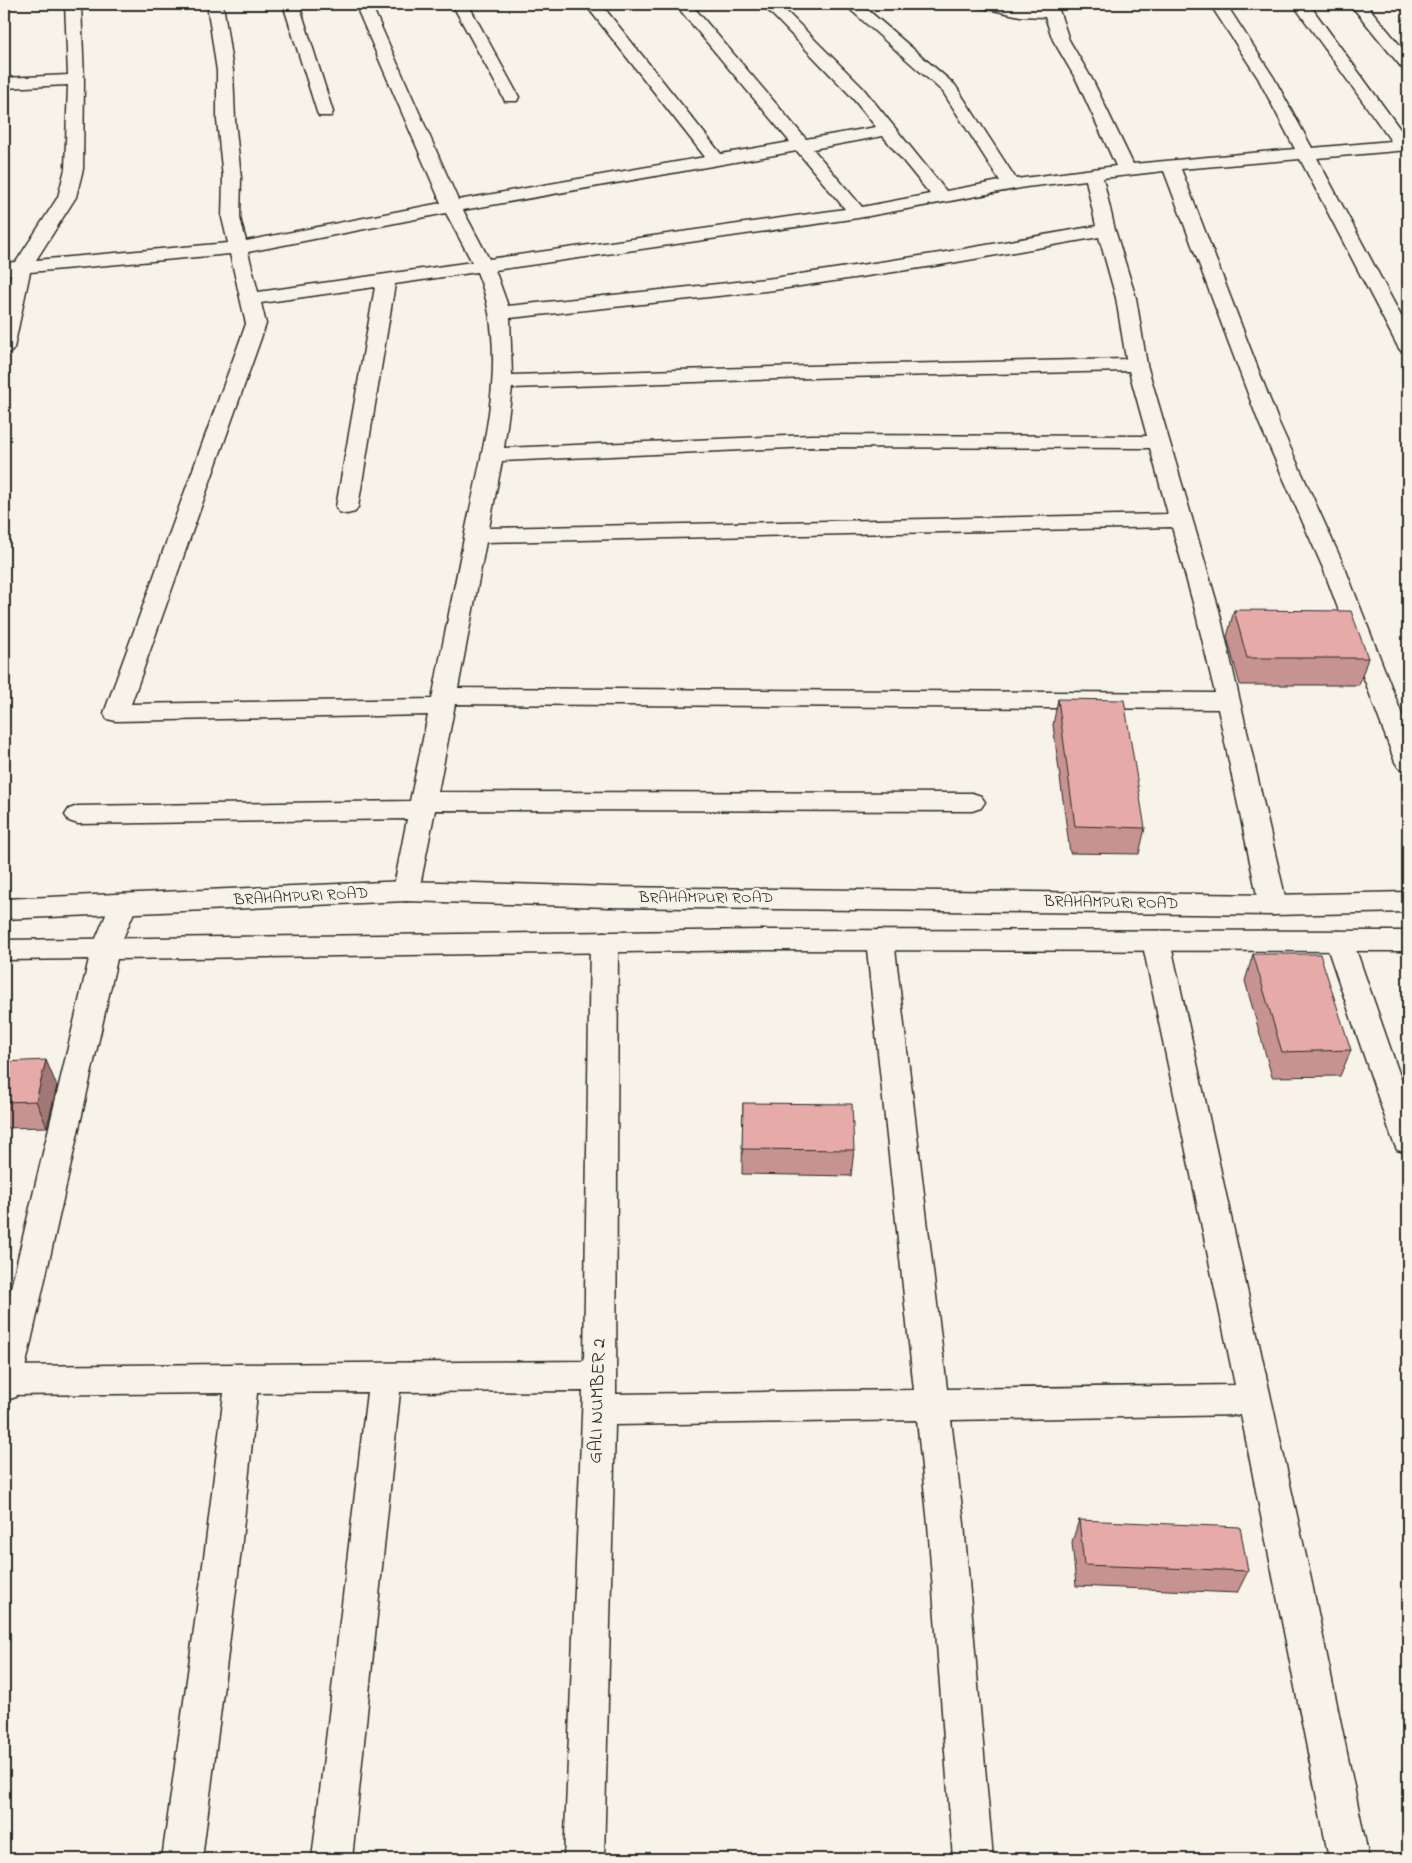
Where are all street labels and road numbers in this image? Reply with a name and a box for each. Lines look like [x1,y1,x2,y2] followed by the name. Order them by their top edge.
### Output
[232,881,369,913] street label: BRAHAMPURI ROAD
[638,886,773,910] street label: BRAHAMPURI ROAD
[1043,890,1178,916] street label: BRAHAMPURI ROAD
[582,1338,614,1464] street label: GALI NUMBER 2

